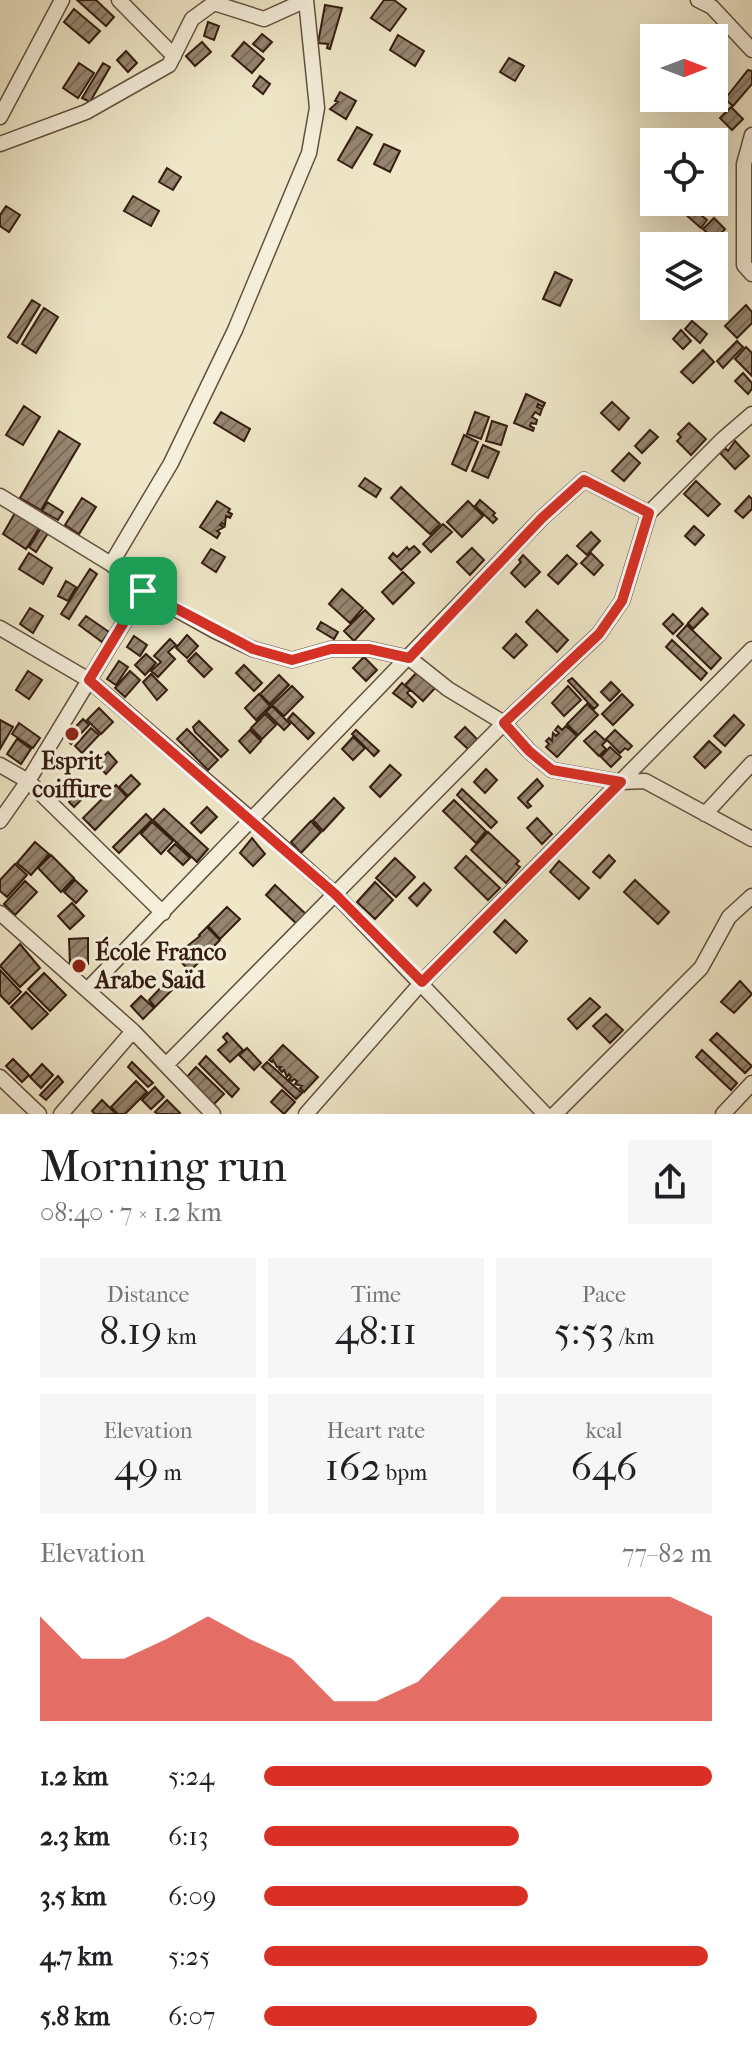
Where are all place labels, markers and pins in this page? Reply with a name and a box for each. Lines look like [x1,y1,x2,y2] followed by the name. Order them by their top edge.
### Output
[109,557,177,625] pin
[63,725,81,743] marker: Esprit coiffure
[32,747,112,803] place label: Esprit coiffure
[93,936,226,994] place label: École Franco Arabe Saïd
[70,957,88,975] marker: École Franco Arabe Saïd

